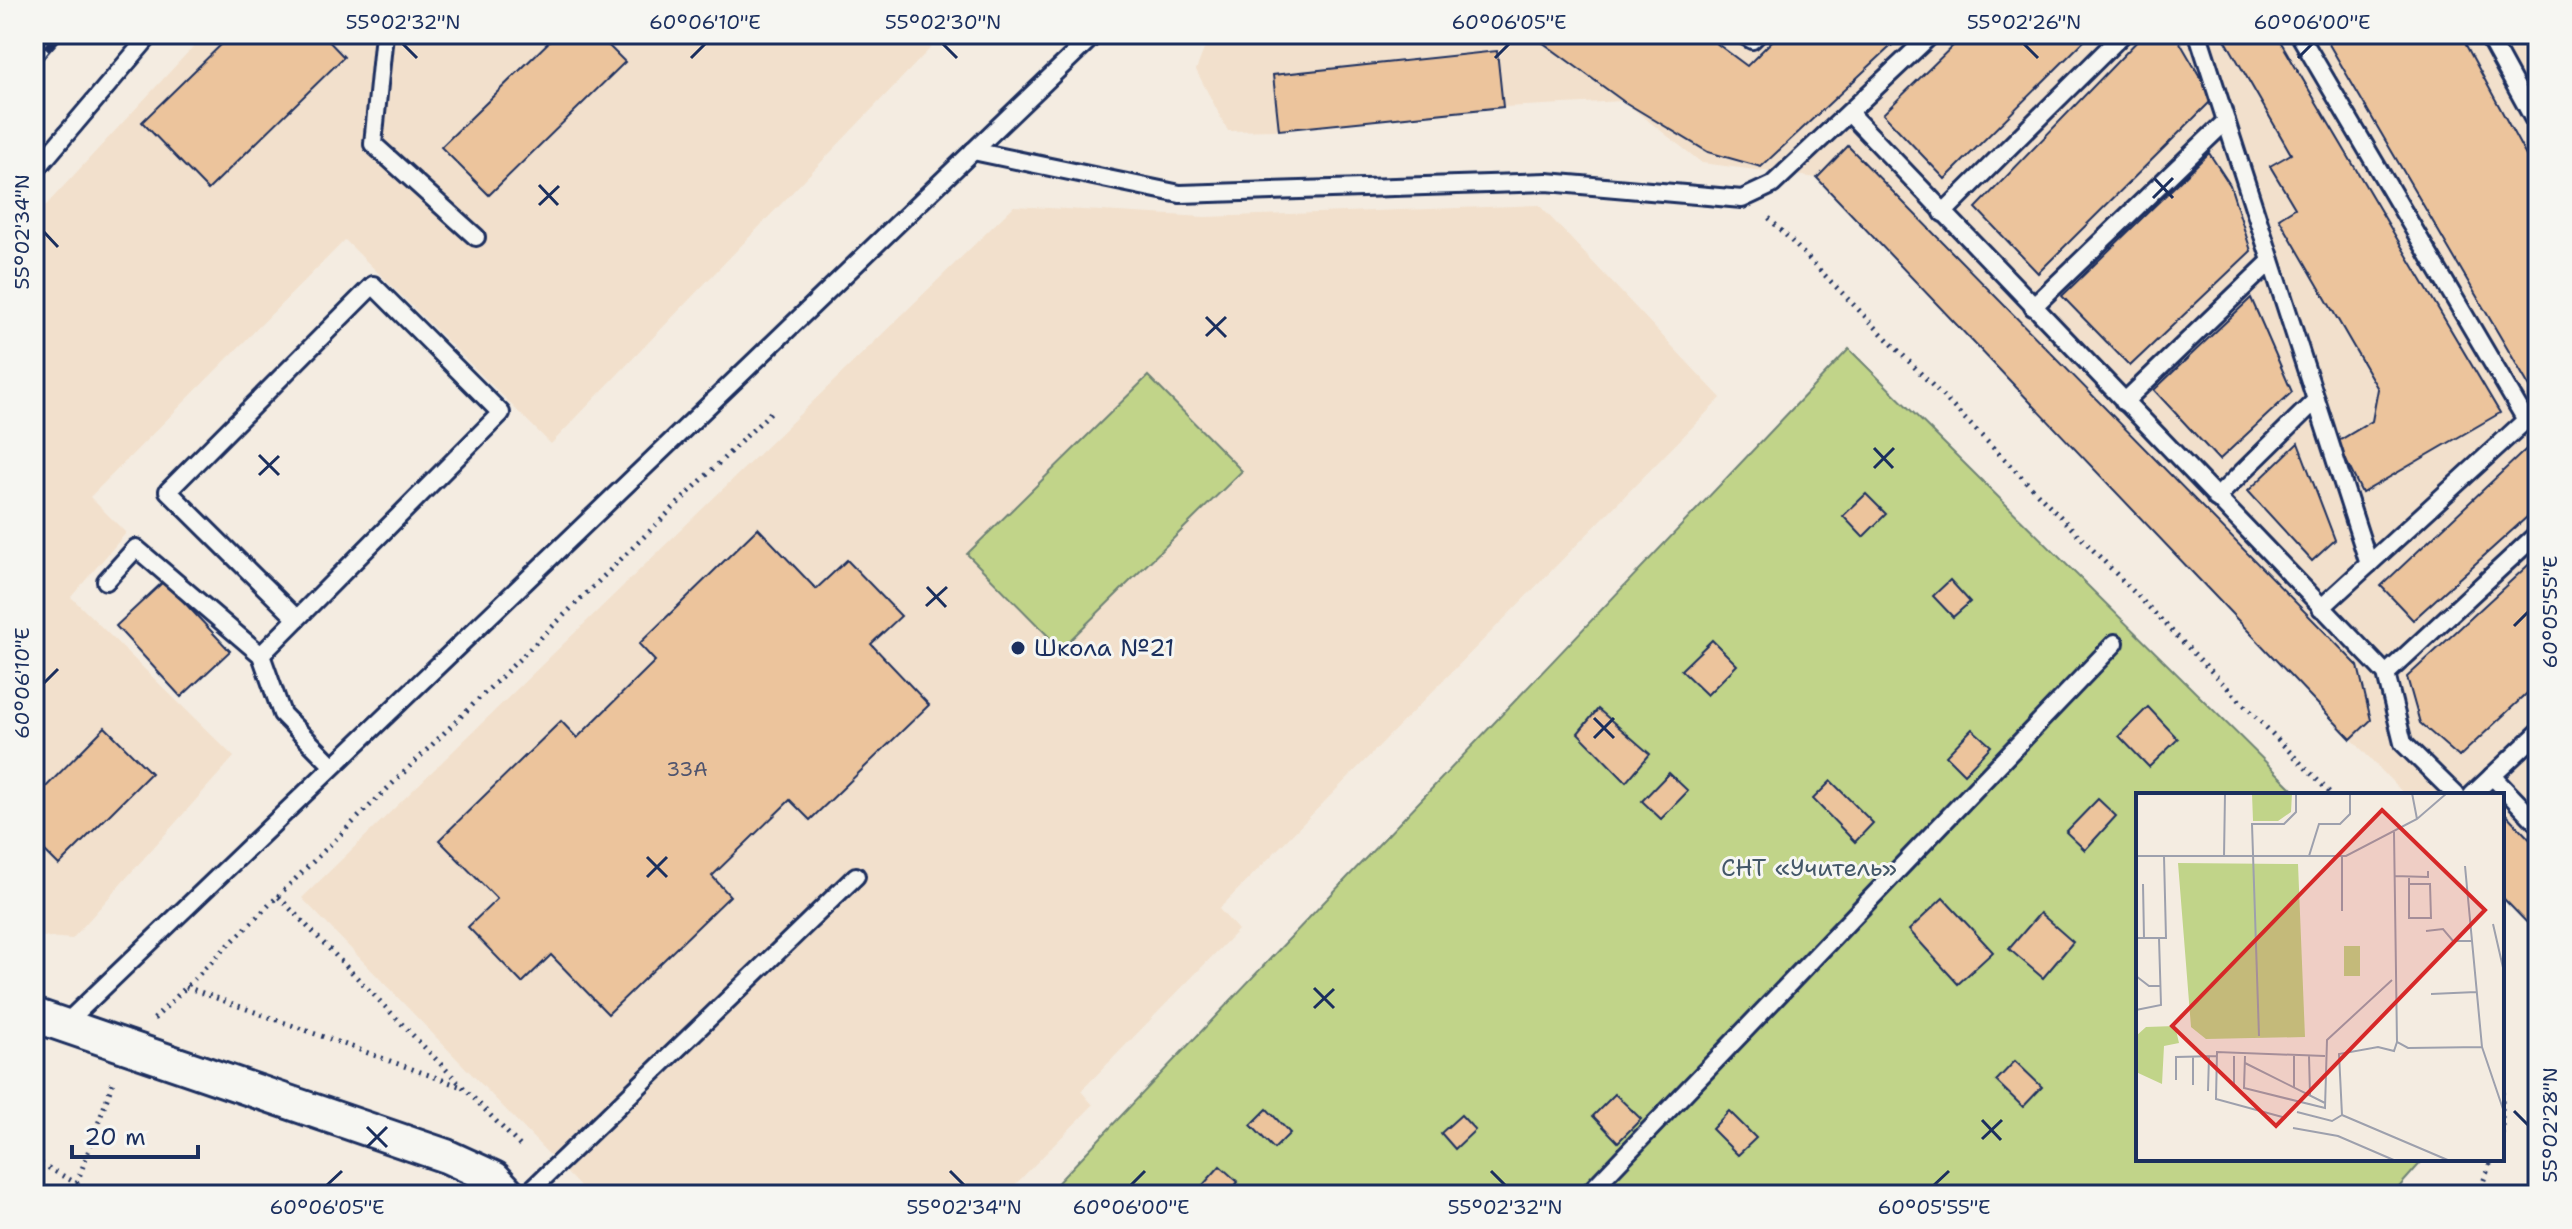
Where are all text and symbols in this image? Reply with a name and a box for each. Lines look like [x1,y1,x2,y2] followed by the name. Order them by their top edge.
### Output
[346,9,460,35] text: 55°02'32"N
[649,9,761,35] text: 60°06'10"E
[885,9,1001,35] text: 55°02'30"N
[1451,9,1567,35] text: 60°06'05"E
[1967,9,2081,35] text: 55°02'26"N
[2253,9,2371,35] text: 60°06'00"E
[9,174,35,290] text: 55°02'34"N
[2537,555,2563,669] text: 60°05'55"E
[9,627,35,739] text: 60°06'10"E
[1034,632,1175,664] place label: Школа №21
[1009,639,1027,657] marker: Школа №21
[666,756,708,782] house number: 33А
[2136,793,2504,1161] inset map
[1721,852,1897,884] park label: СНТ «Учитель»
[2537,1067,2563,1183] text: 55°02'28"N
[72,1109,198,1159] scale bar
[84,1121,146,1153] text: 20 m
[269,1194,385,1220] text: 60°06'05"E
[906,1194,1022,1220] text: 55°02'34"N
[1072,1194,1190,1220] text: 60°06'00"E
[1448,1194,1562,1220] text: 55°02'32"N
[1877,1194,1991,1220] text: 60°05'55"E

